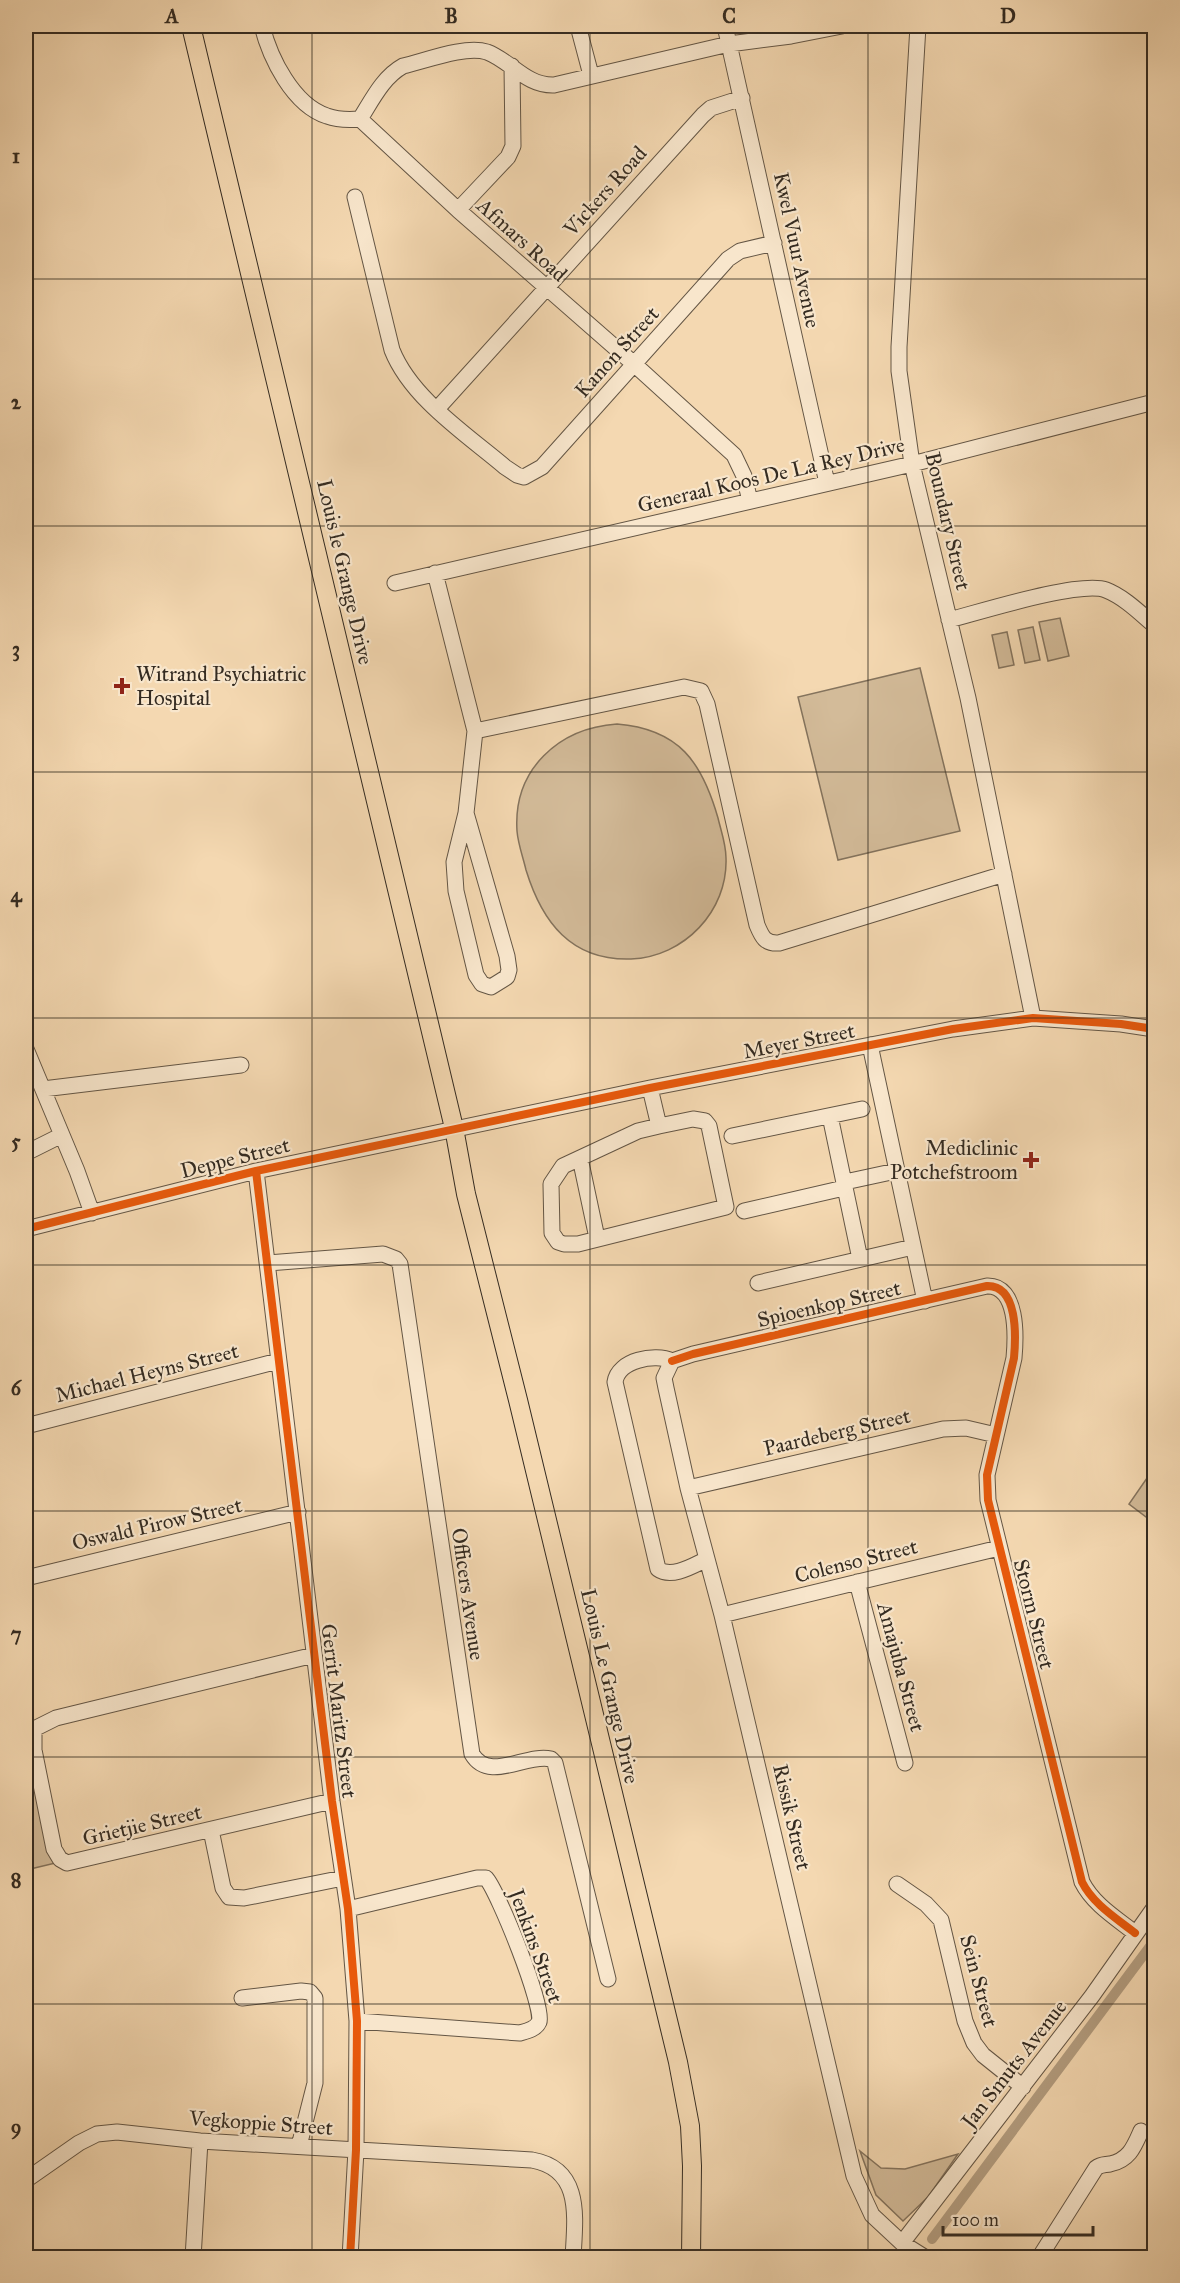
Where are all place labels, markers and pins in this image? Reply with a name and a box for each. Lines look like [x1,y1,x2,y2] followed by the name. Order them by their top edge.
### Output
[136,661,307,711] place label: Witrand Psychiatric Hospital
[113,677,131,695] marker: Witrand Psychiatric Hospital
[890,1135,1018,1185] place label: Mediclinic Potchefstroom
[1022,1151,1040,1169] marker: Mediclinic Potchefstroom

